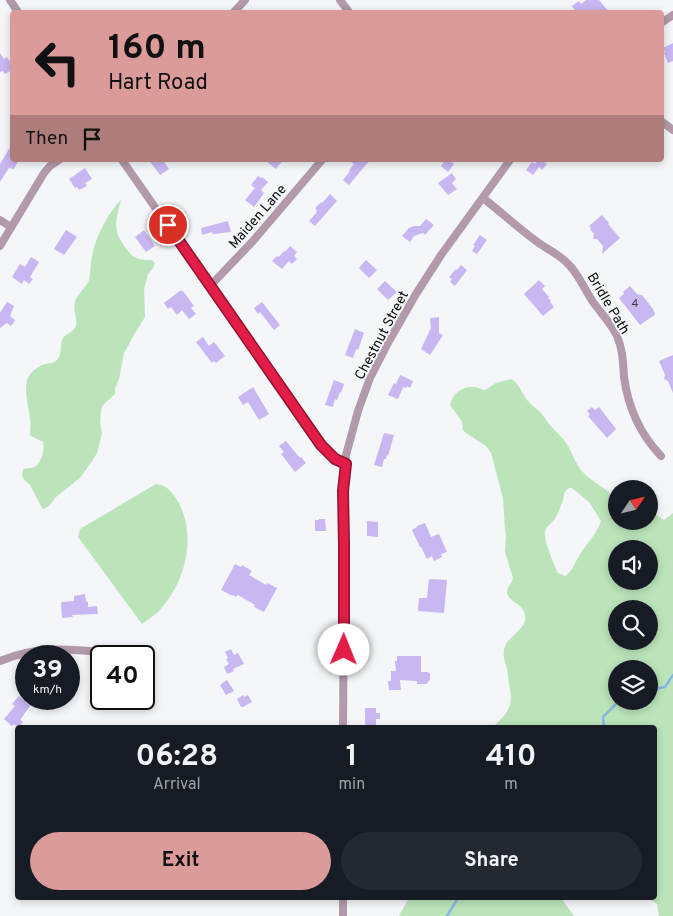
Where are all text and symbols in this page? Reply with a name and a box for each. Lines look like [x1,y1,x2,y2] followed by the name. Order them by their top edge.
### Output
[108,27,206,71] text: 160 m
[25,30,90,95] icon: left
[108,70,208,97] text: Hart Road
[78,125,106,153] icon: arrive
[25,127,68,151] text: Then
[226,181,291,253] street label: Maiden Lane
[147,204,189,246] pin
[154,211,182,239] icon: arrive
[583,270,633,338] street label: Bridle Path
[352,288,413,383] street label: Chestnut Street
[632,297,639,311] house number: 4
[608,480,658,530] north arrow
[608,480,658,710] map controls
[608,540,658,590] button: sound
[608,600,658,650] button: search
[317,623,369,675] position arrow
[90,645,155,710] speed limit sign: 40
[32,655,63,687] text: 39
[608,660,658,710] button: layers
[33,682,62,698] text: km/h
[135,739,218,776] text: 06:28
[346,739,358,776] text: 1
[486,739,537,776] text: 410
[153,775,201,795] text: Arrival
[339,775,365,795] text: min
[504,775,518,795] text: m
[30,832,331,890] button: Exit
[341,832,642,890] button: Share

